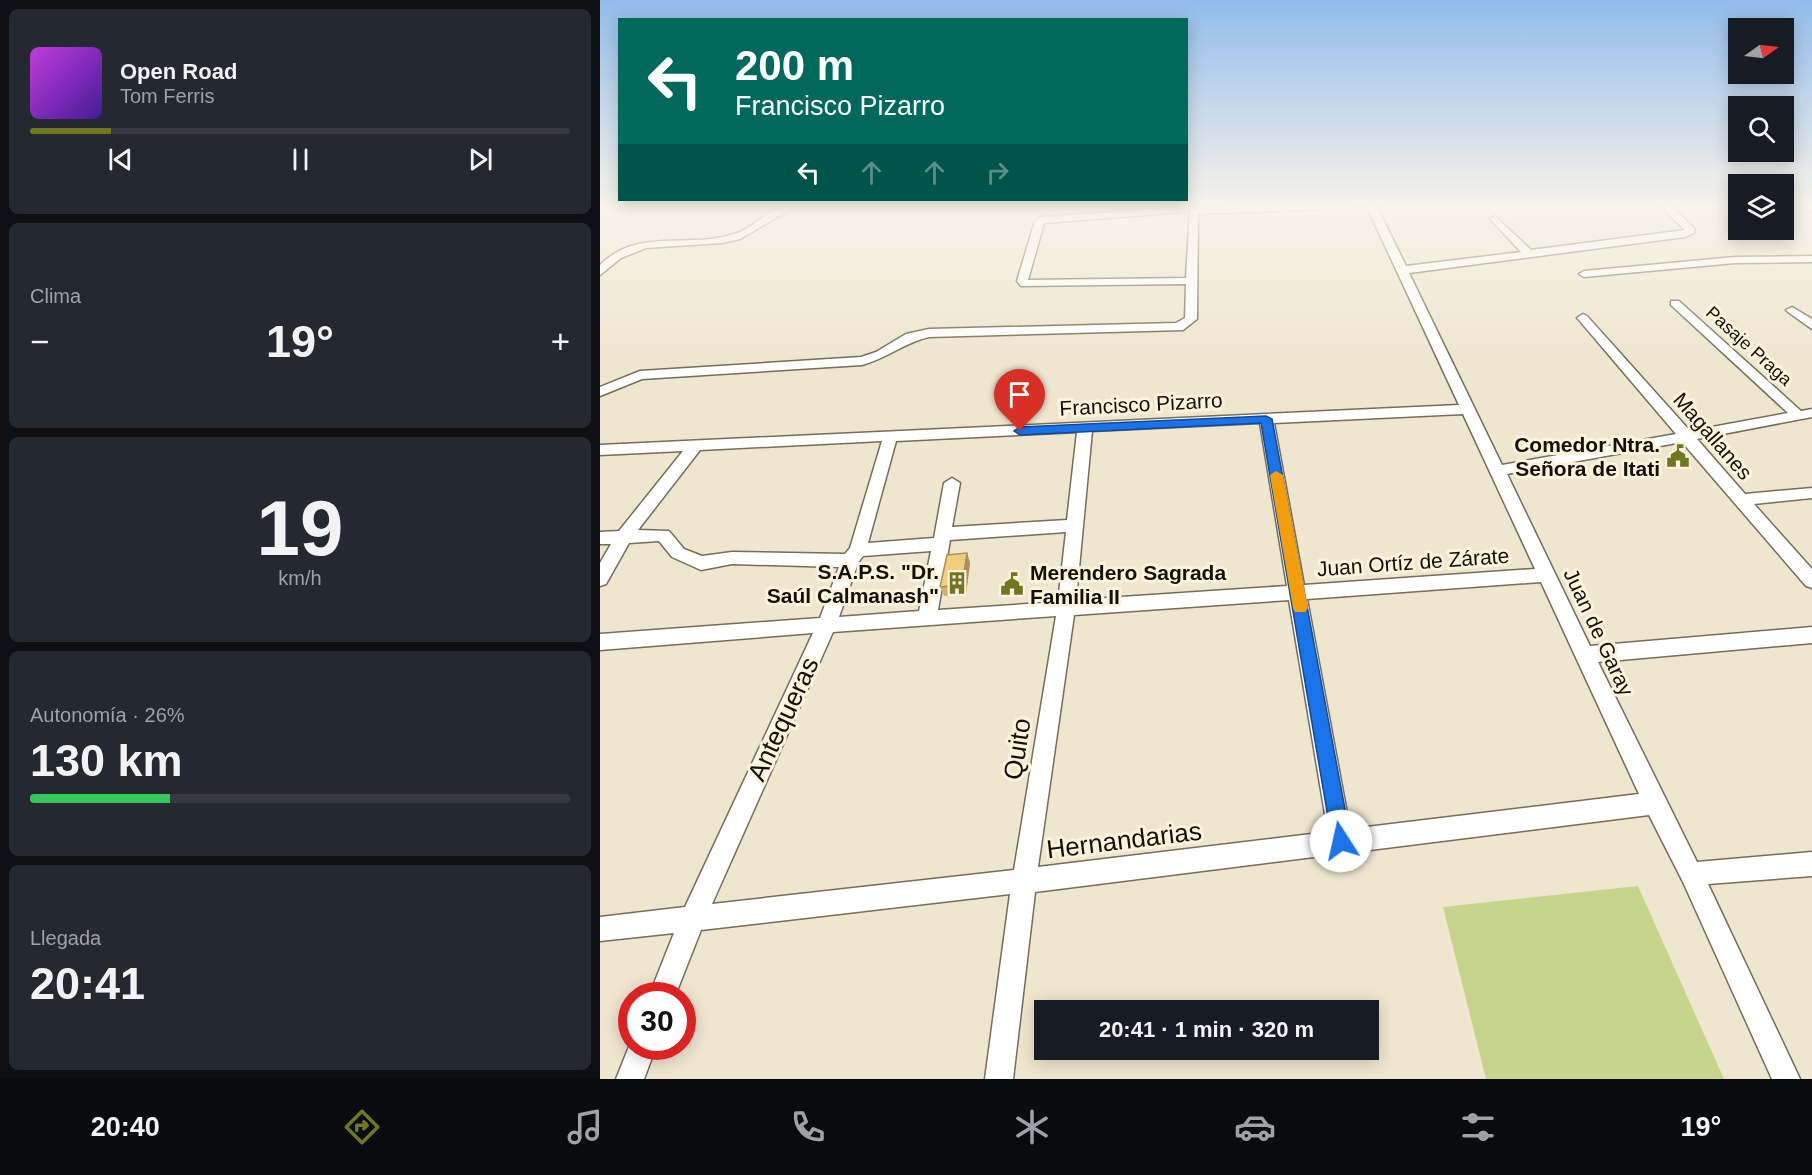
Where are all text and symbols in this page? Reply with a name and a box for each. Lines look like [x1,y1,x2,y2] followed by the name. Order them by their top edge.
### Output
[1728,18,1794,84] north arrow
[1728,18,1794,240] map controls
[636,42,714,120] icon: left
[735,42,854,89] text: 200 m
[120,59,237,84] text: Open Road
[120,85,214,107] text: Tom Ferris
[735,91,945,121] text: Francisco Pizarro
[1728,96,1794,162] button: search
[104,143,137,176] icon: previous
[284,143,317,176] icon: pause
[464,143,497,176] icon: next
[792,156,825,189] icon: left
[855,156,888,189] icon: ahead
[918,156,951,189] icon: ahead
[981,156,1014,189] icon: right
[1728,174,1794,240] button: layers
[30,285,81,307] text: Clima
[1702,302,1797,390] street label: Pasaje Praga
[266,316,334,367] text: 19°
[30,323,49,360] text: −
[551,323,570,360] text: +
[994,369,1045,431] pin
[1003,378,1036,411] icon: arrive
[1059,388,1223,420] street label: Francisco Pizarro
[1669,388,1757,484] street label: Magallanes
[1514,433,1660,480] place label: Comedor Ntra. Señora de Itati
[1665,443,1691,469] public building icon: Comedor Ntra. Señora de Itati
[257,484,343,572] text: 19
[1316,544,1510,580] street label: Juan Ortíz de Zárate
[767,560,939,607] place label: S.A.P.S. "Dr. Saúl Calmanash"
[1030,561,1226,608] place label: Merendero Sagrada Familia II
[1559,565,1639,700] street label: Juan de Garay
[278,567,322,589] text: km/h
[944,570,970,596] building icon: S.A.P.S. "Dr. Saúl Calmanash"
[999,571,1025,597] public building icon: Merendero Sagrada Familia II
[741,652,825,786] street label: Antequeras
[30,704,185,726] text: Autonomía · 26%
[997,716,1037,782] street label: Quito
[30,735,183,786] text: 130 km
[1309,809,1373,873] position arrow
[1045,816,1203,864] street label: Hernandarias
[30,927,101,949] text: Llegada
[30,958,145,1009] text: 20:41
[618,982,696,1060] speed limit sign: 30
[1099,1017,1314,1042] text: 20:41 · 1 min · 320 m
[341,1106,383,1148] icon: directions
[564,1106,606,1148] icon: music
[787,1106,829,1148] icon: phone
[1011,1106,1053,1148] icon: climate
[1234,1106,1276,1148] icon: car
[1457,1106,1499,1148] icon: filters
[91,1112,160,1142] text: 20:40
[1680,1112,1721,1142] text: 19°

